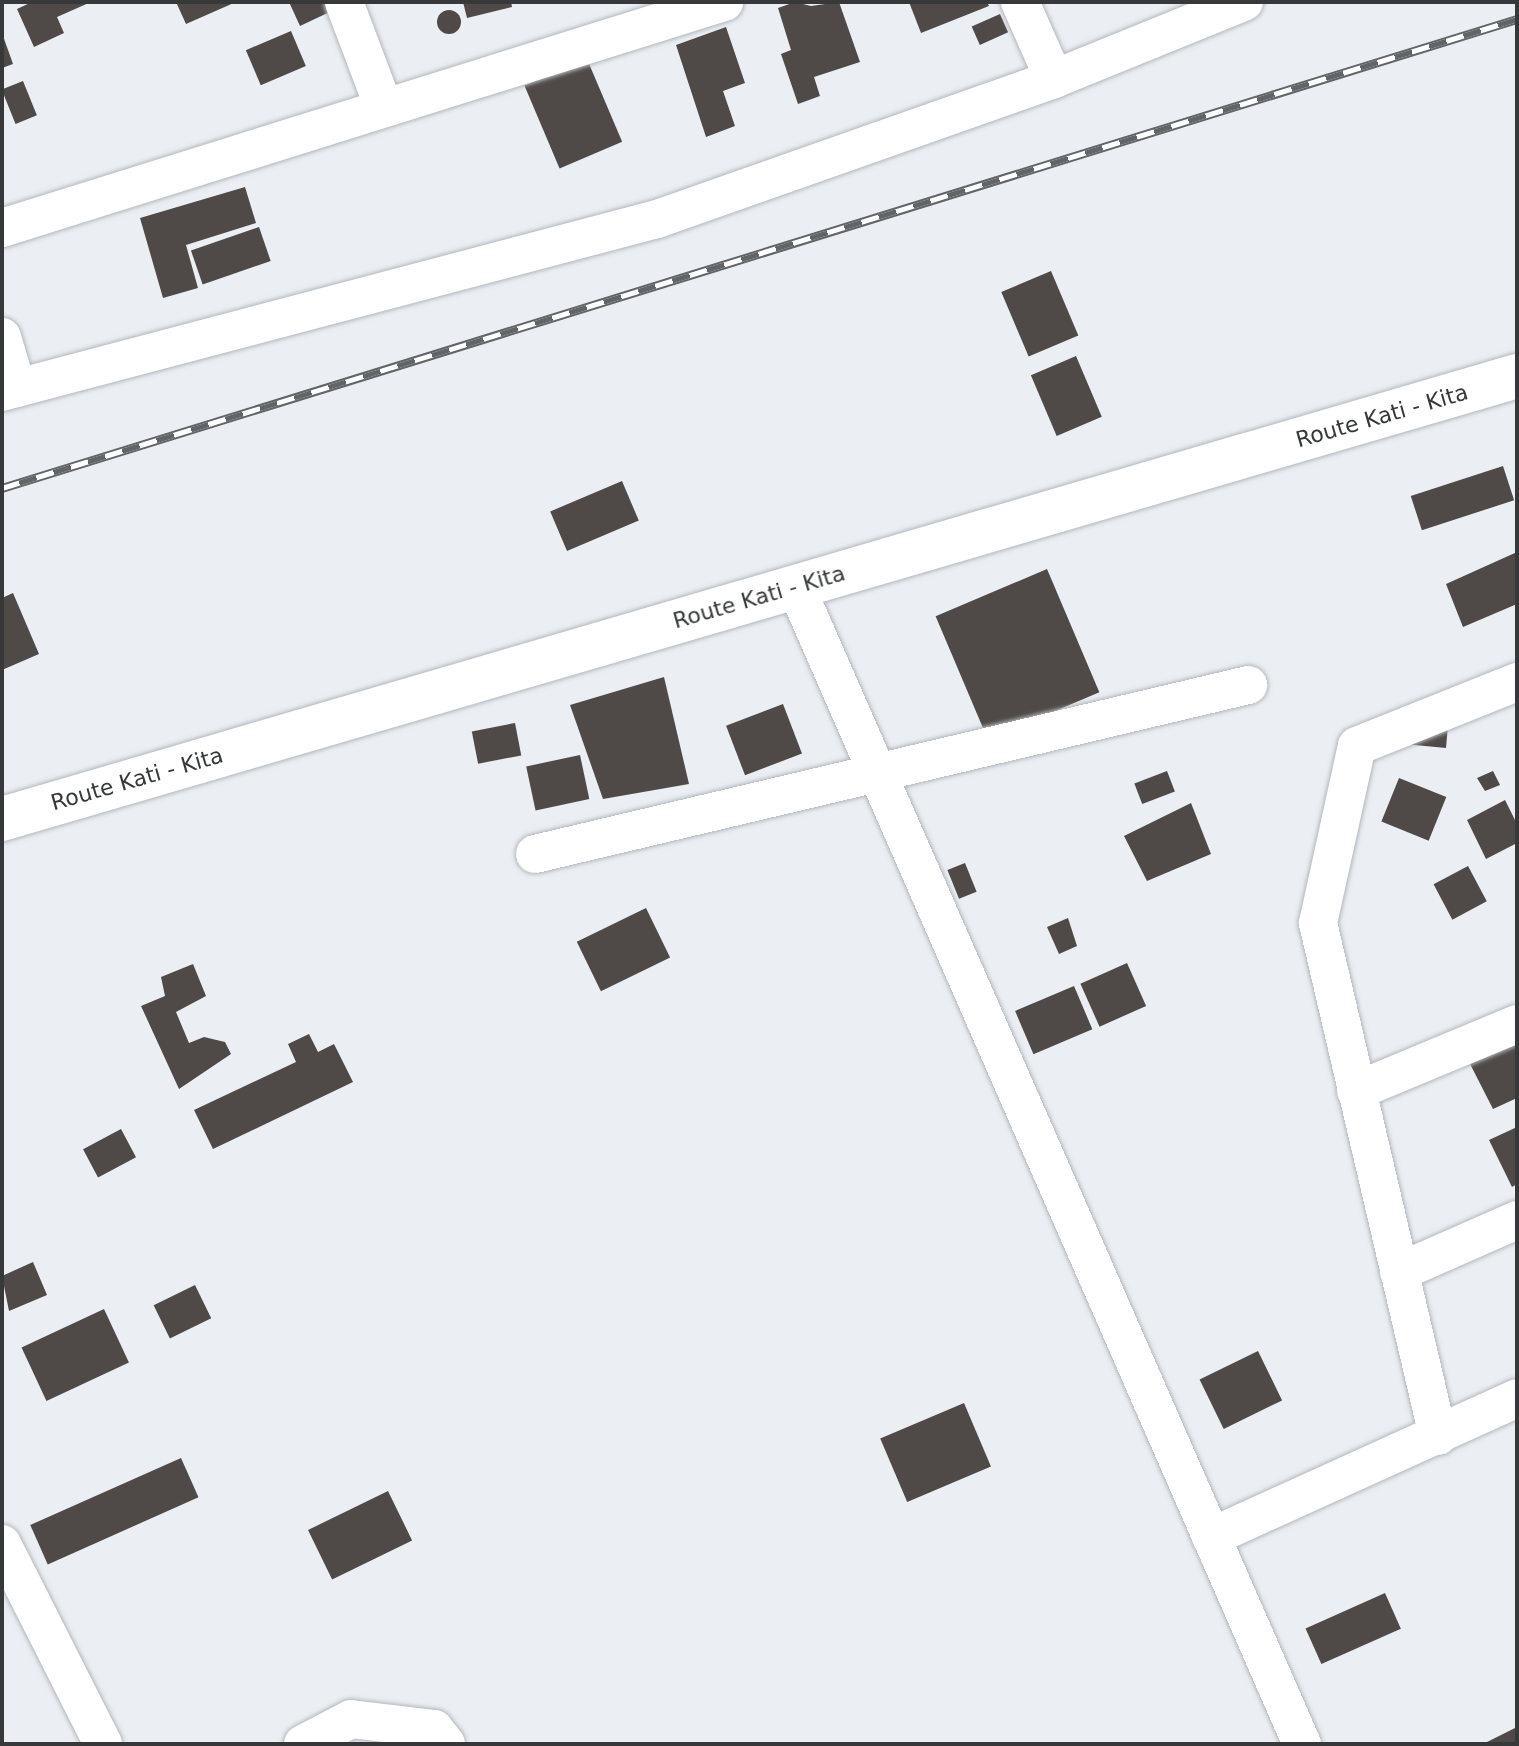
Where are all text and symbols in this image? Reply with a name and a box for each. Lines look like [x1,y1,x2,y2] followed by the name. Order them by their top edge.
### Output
[1293,379,1471,453] street label: Route Kati - Kita
[670,560,848,634] street label: Route Kati - Kita
[48,742,226,816] street label: Route Kati - Kita

